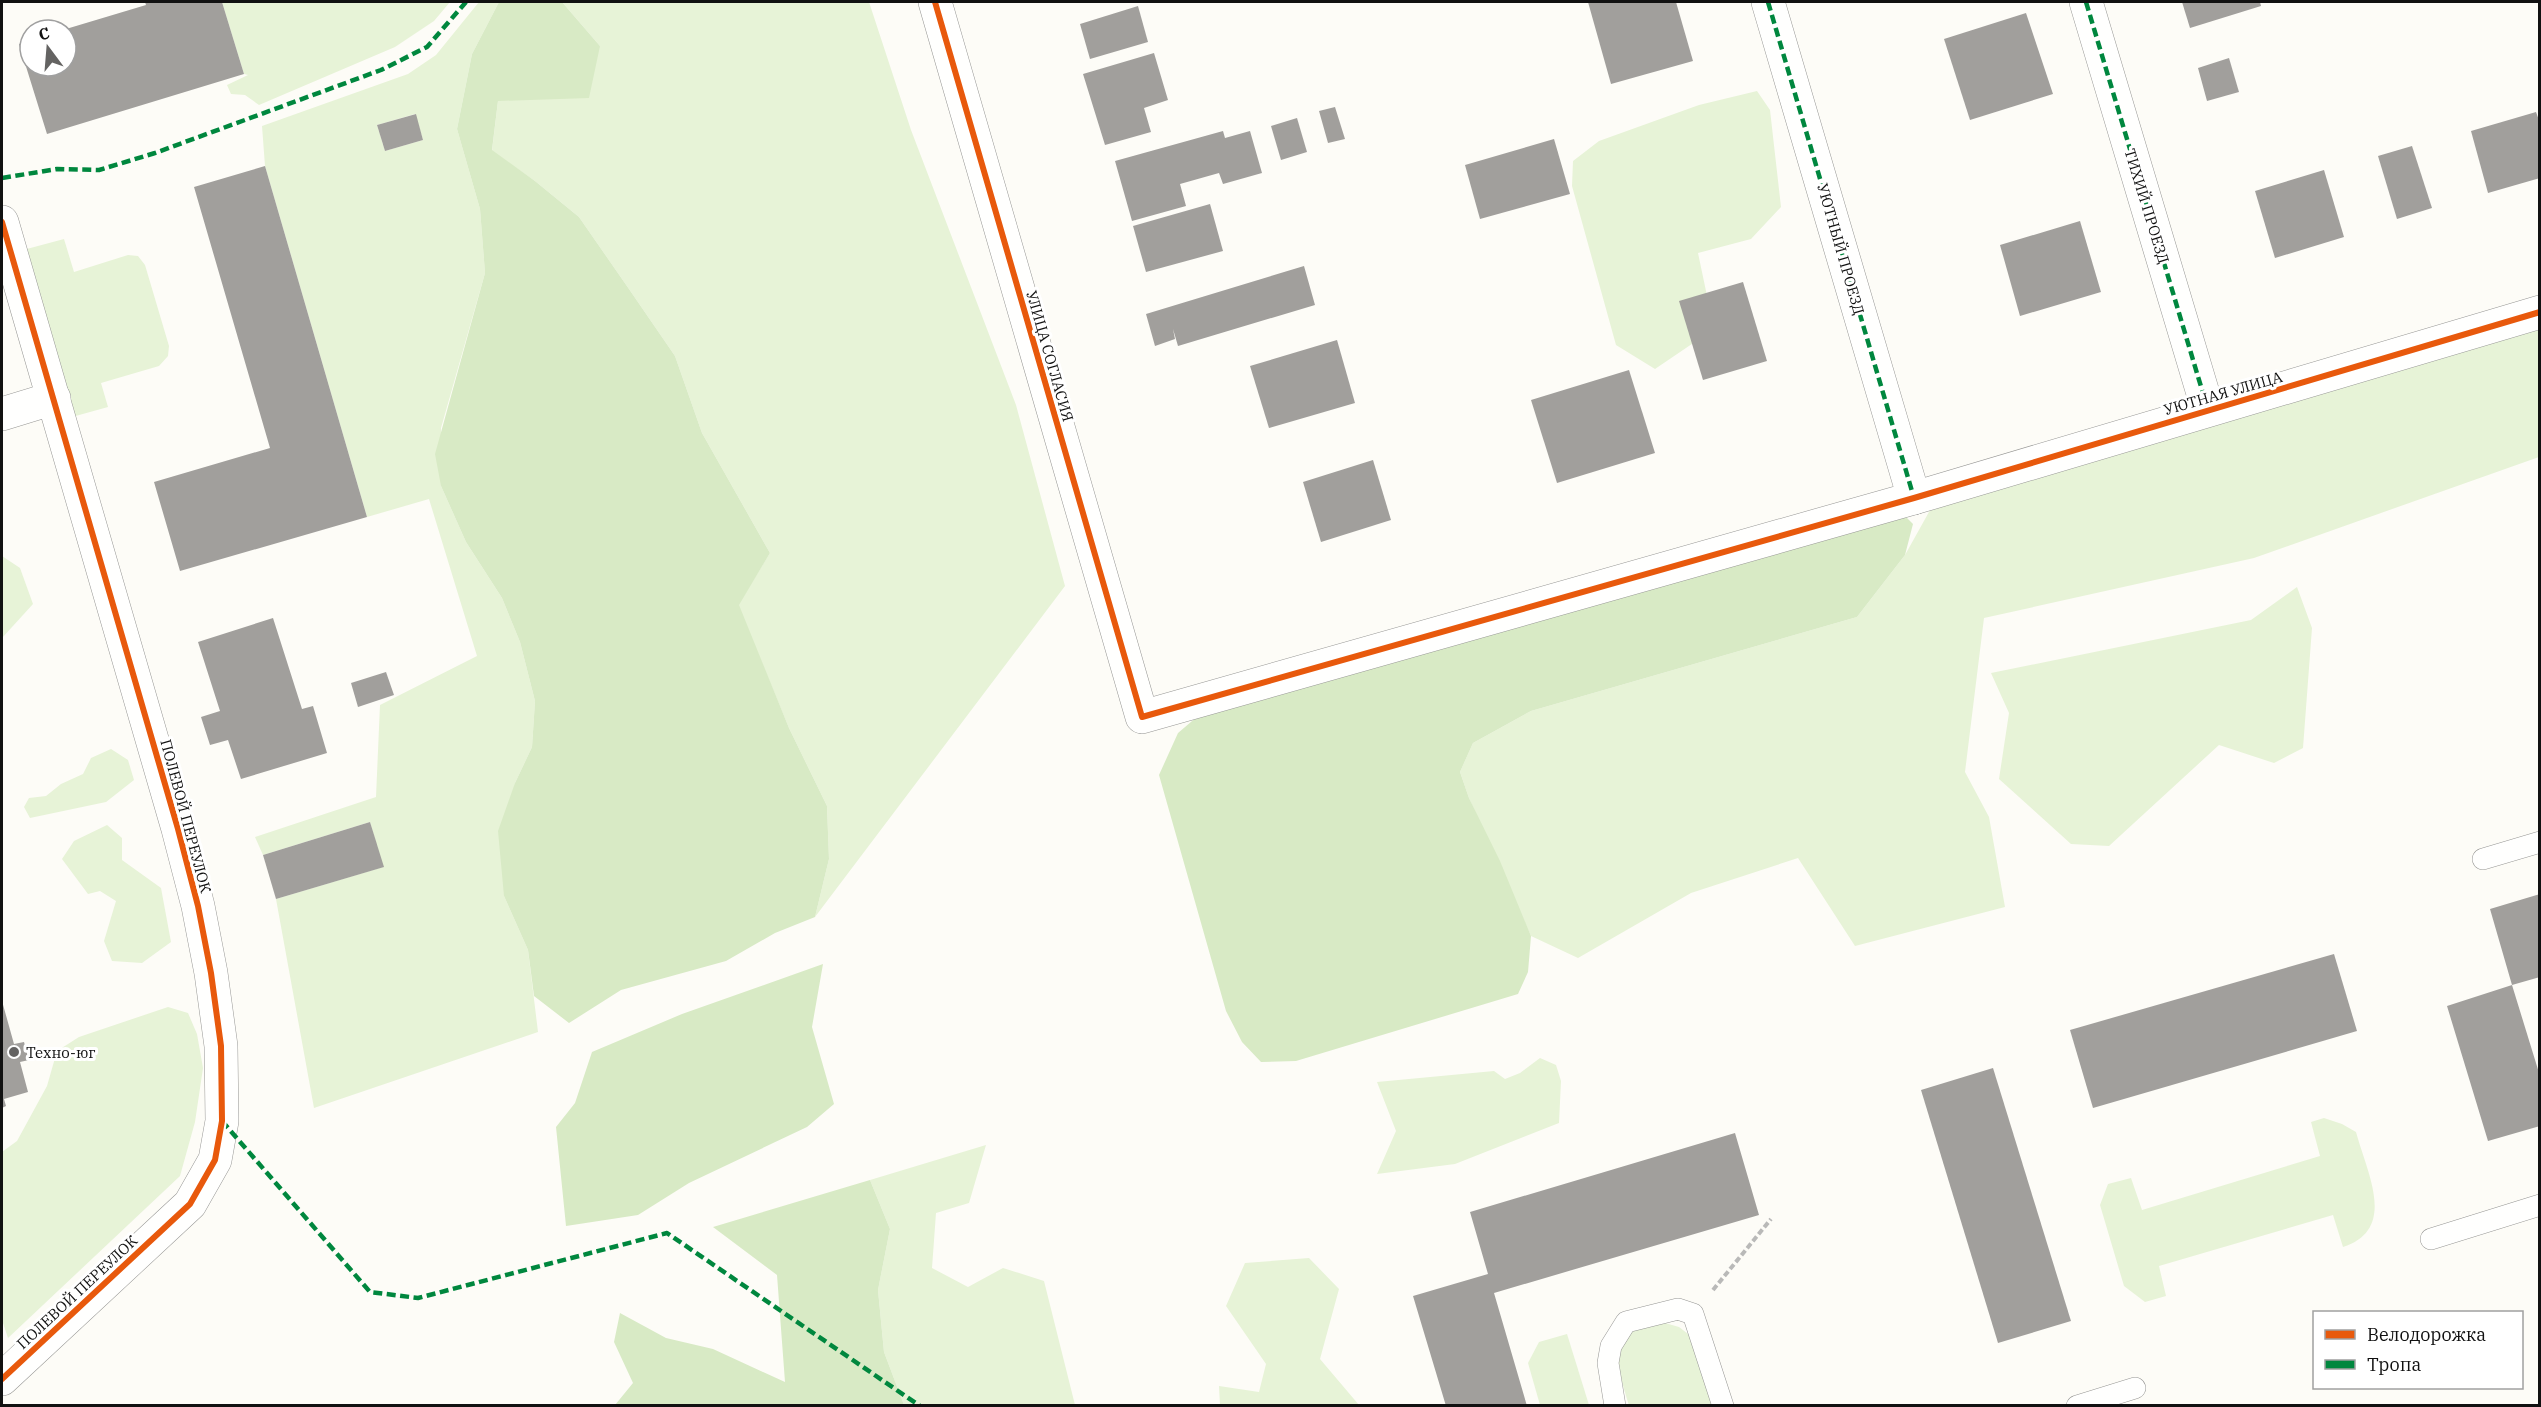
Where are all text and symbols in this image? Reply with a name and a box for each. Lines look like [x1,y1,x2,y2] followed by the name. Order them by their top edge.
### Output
[18,18,78,78] north arrow
[36,23,52,45] text: С
[2120,146,2174,266] street label: ТИХИЙ ПРОЕЗД
[1813,181,1869,317] street label: УЮТНЫЙ ПРОЕЗД
[1022,288,1078,424] street label: УЛИЦА СОГЛАСИЯ
[2161,367,2285,419] street label: УЮТНАЯ УЛИЦА
[156,737,216,896] street label: ПОЛЕВОЙ ПЕРЕУЛОК
[26,1043,96,1062] place label: Техно-юг
[7,1045,21,1059] marker: Техно-юг
[13,1231,142,1353] street label: ПОЛЕВОЙ ПЕРЕУЛОК
[2313,1311,2523,1389] legend
[2367,1323,2486,1346] text: Велодорожка
[2367,1353,2422,1376] text: Тропа

